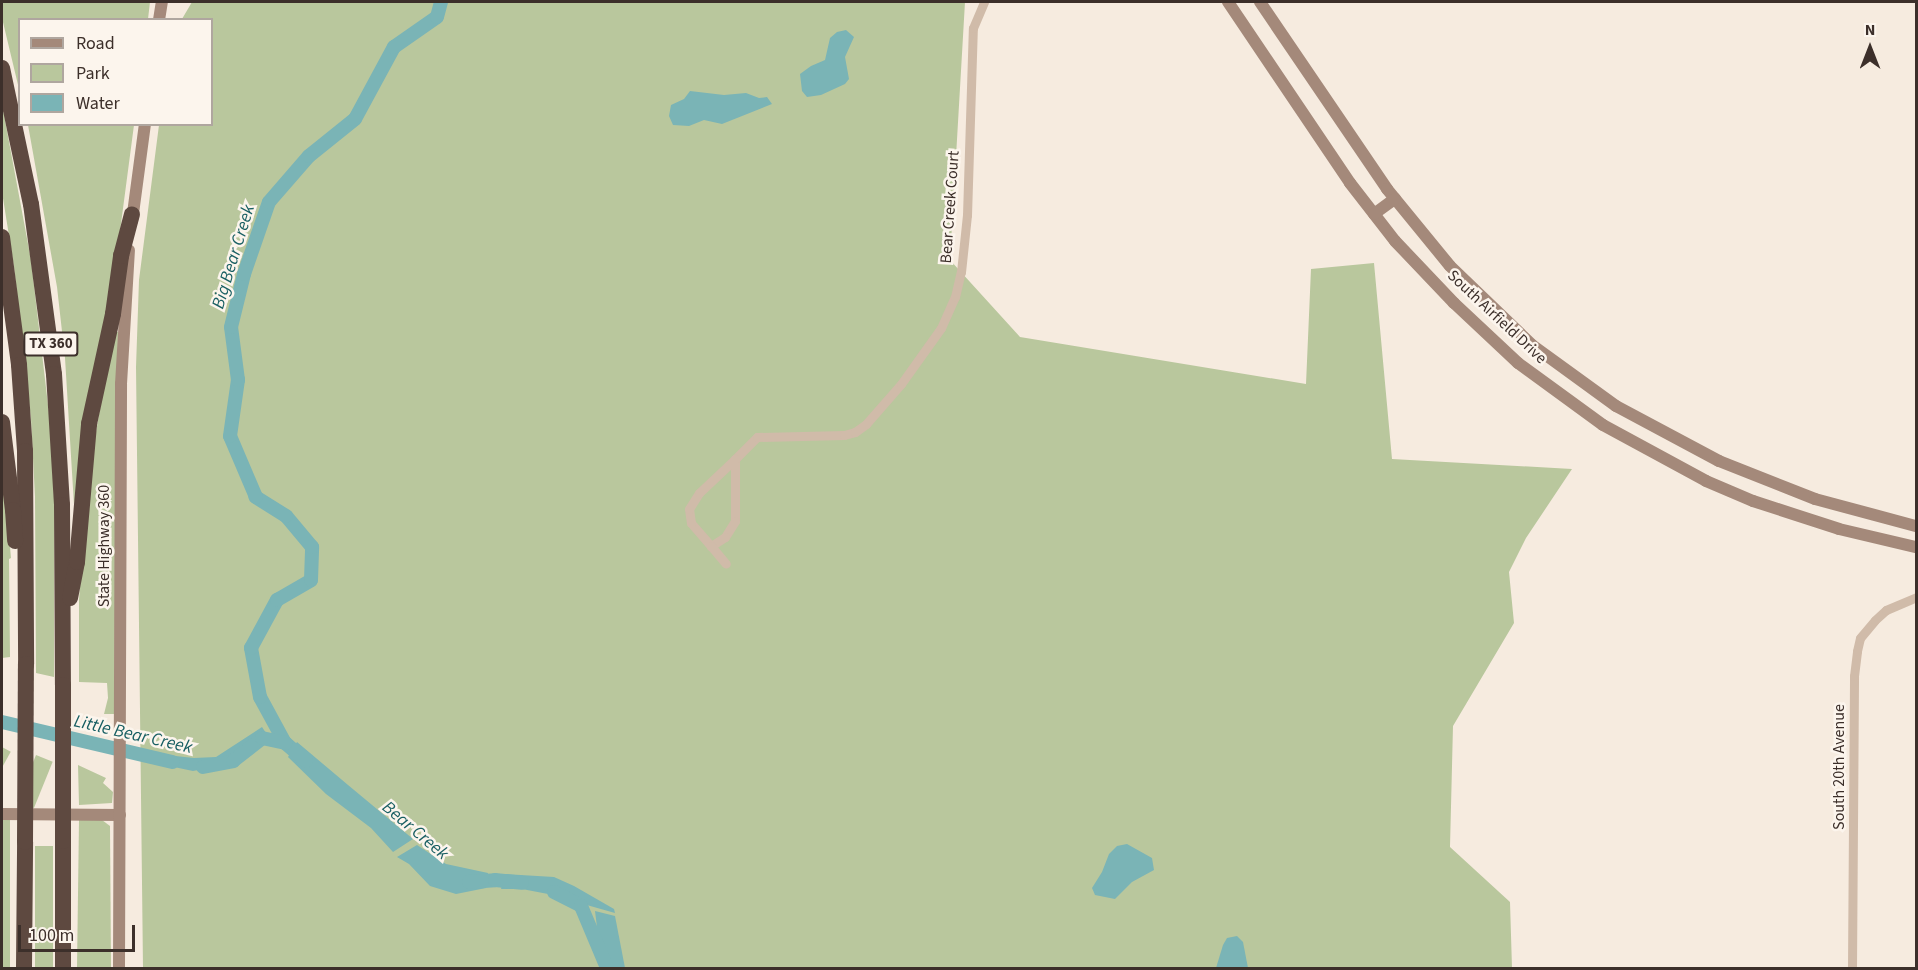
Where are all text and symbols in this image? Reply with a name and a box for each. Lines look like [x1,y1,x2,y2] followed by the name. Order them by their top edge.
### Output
[18,18,213,126] legend
[1840,18,1900,78] north arrow
[1865,19,1875,41] text: N
[76,31,115,56] text: Road
[76,61,110,86] text: Park
[76,91,120,116] text: Water
[936,150,964,264] street label: Bear Creek Court
[208,202,260,312] water label: Big Bear Creek
[1443,266,1551,368] street label: South Airfield Drive
[22,332,80,356] road number: TX 360
[94,485,114,607] street label: State Highway 360
[1829,704,1849,830] street label: South 20th Avenue
[72,711,194,759] water label: Little Bear Creek
[377,797,453,865] water label: Bear Creek
[21,913,138,951] scale bar
[29,923,74,948] text: 100 m

